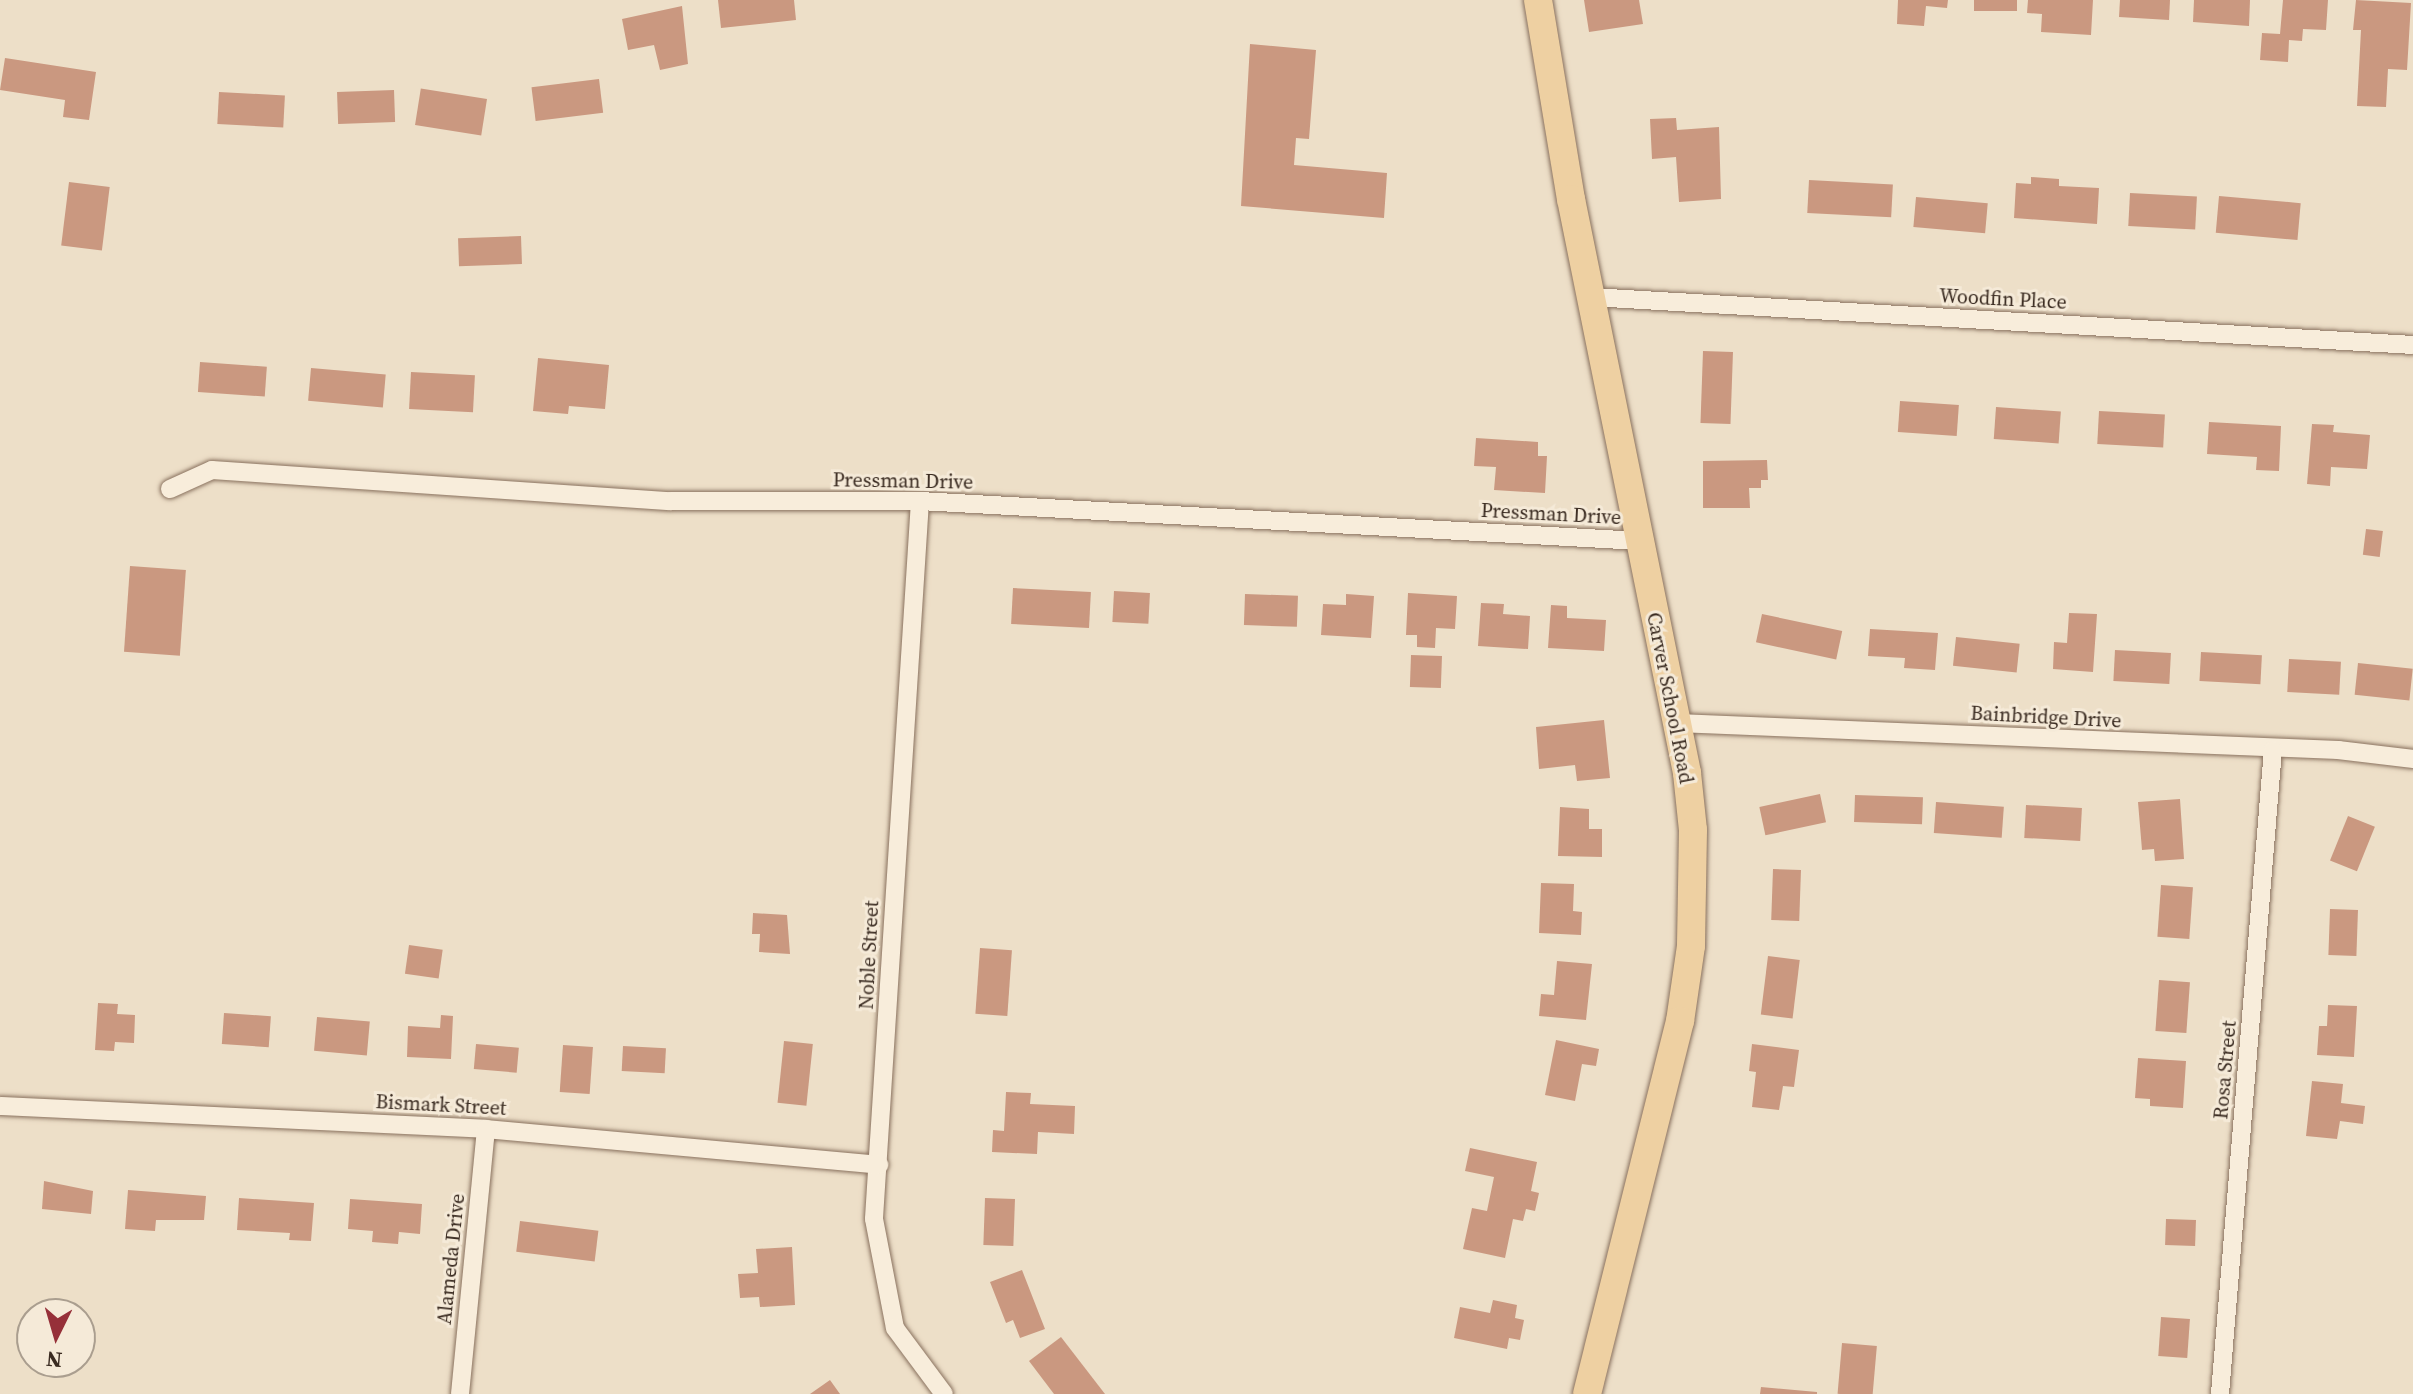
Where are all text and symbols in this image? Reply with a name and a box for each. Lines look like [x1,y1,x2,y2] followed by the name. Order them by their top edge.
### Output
[1939,284,2067,314] street label: Woodfin Place
[833,468,973,494] street label: Pressman Drive
[1480,498,1622,530] street label: Pressman Drive
[1642,610,1698,786] street label: Carver School Road
[1970,701,2122,733] street label: Bainbridge Drive
[854,900,884,1010] street label: Noble Street
[2209,1020,2241,1120] street label: Rosa Street
[375,1090,507,1120] street label: Bismark Street
[432,1192,470,1326] street label: Alameda Drive
[16,1298,96,1378] north arrow
[45,1344,63,1376] text: N

